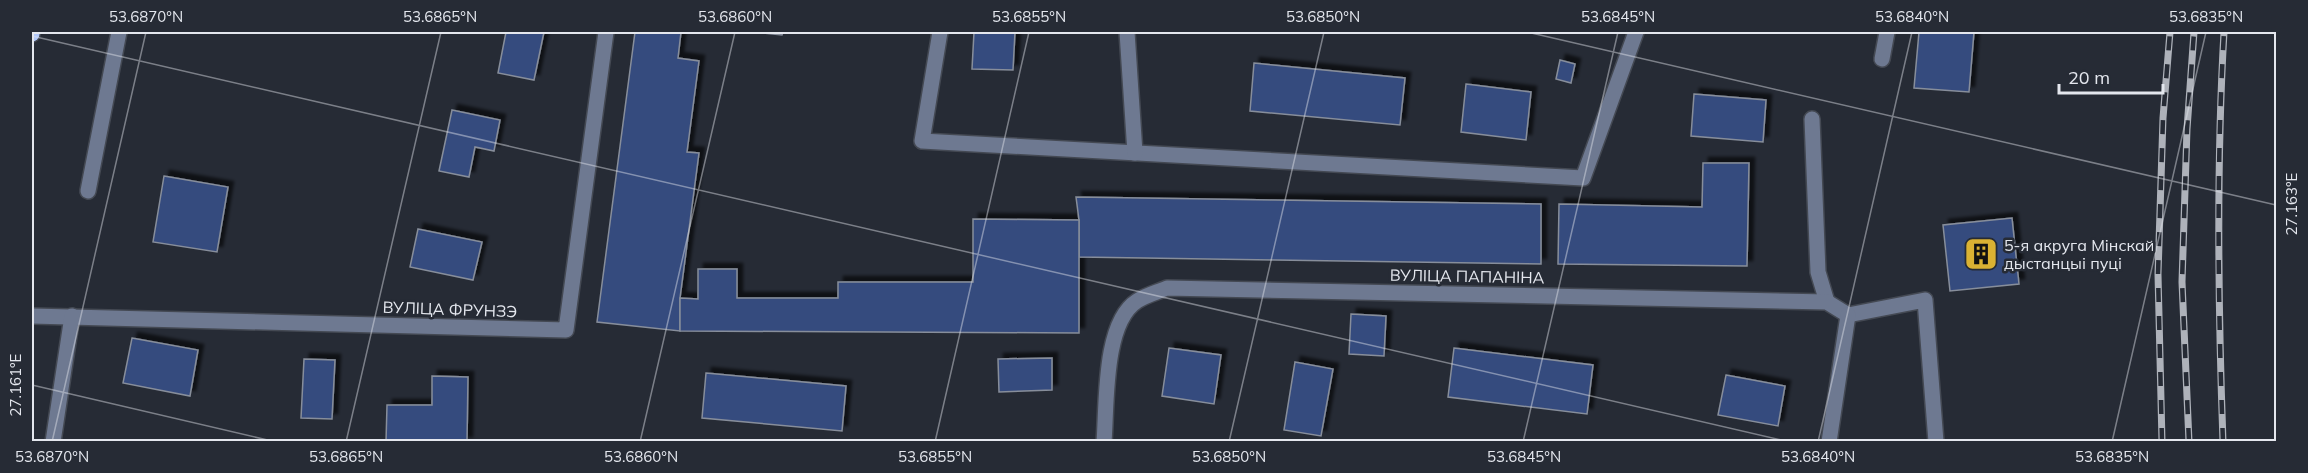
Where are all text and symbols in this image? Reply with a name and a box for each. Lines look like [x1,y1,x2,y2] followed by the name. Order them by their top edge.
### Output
[109,7,183,26] text: 53.6870°N
[403,7,477,26] text: 53.6865°N
[698,7,772,26] text: 53.6860°N
[992,7,1066,26] text: 53.6855°N
[1286,7,1360,26] text: 53.6850°N
[1581,7,1655,26] text: 53.6845°N
[1875,7,1949,26] text: 53.6840°N
[2169,7,2243,26] text: 53.6835°N
[2059,57,2162,95] scale bar
[2068,66,2110,89] text: 20 m
[2282,172,2301,235] text: 27.163°E
[2004,235,2154,273] place label: 5-я акруга Мінскай дыстанцыі пуці
[1963,236,1999,272] building icon: 5-я акруга Мінскай дыстанцыі пуці
[1390,265,1545,287] street label: ВУЛІЦА ПАПАНІНА
[382,297,518,321] street label: ВУЛІЦА ФРУНЗЭ
[6,353,25,416] text: 27.161°E
[15,447,89,466] text: 53.6870°N
[309,447,383,466] text: 53.6865°N
[604,447,678,466] text: 53.6860°N
[898,447,972,466] text: 53.6855°N
[1192,447,1266,466] text: 53.6850°N
[1487,447,1561,466] text: 53.6845°N
[1781,447,1855,466] text: 53.6840°N
[2075,447,2149,466] text: 53.6835°N

